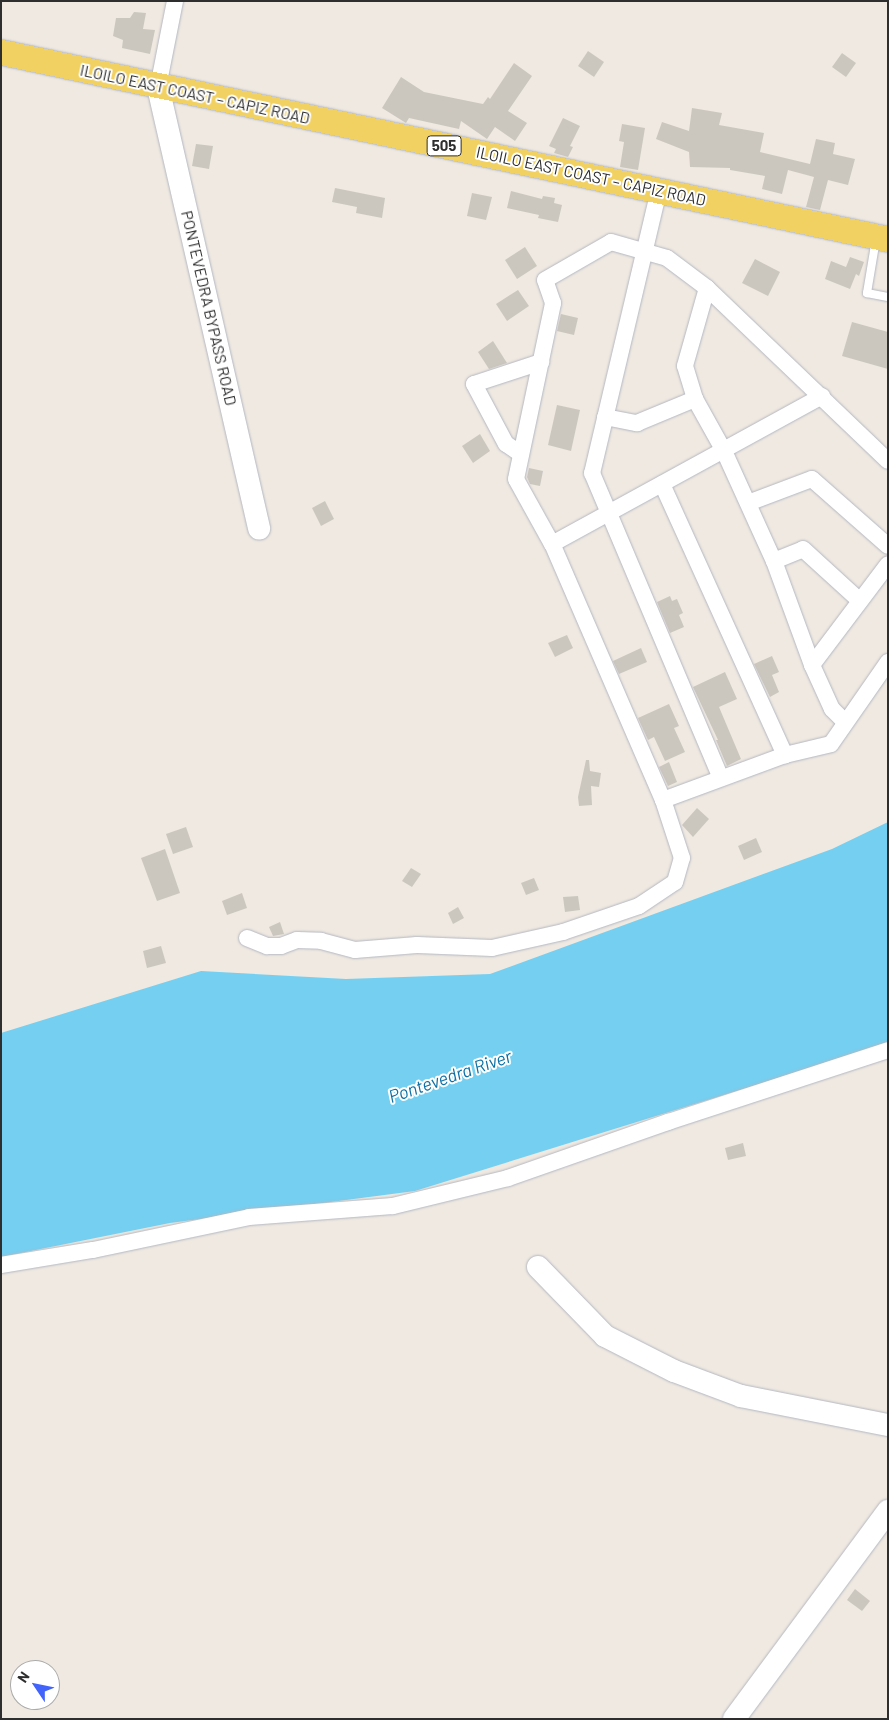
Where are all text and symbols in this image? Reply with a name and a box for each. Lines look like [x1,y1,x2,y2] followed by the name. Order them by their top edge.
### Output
[78,60,312,128] street label: ILOILO EAST COAST – CAPIZ ROAD
[426,134,462,158] road number: 505
[474,142,708,210] street label: ILOILO EAST COAST – CAPIZ ROAD
[177,209,241,407] street label: PONTEVEDRA BYPASS ROAD
[386,1045,514,1107] water label: Pontevedra River
[10,1660,60,1710] north arrow
[13,1668,33,1686] text: N

